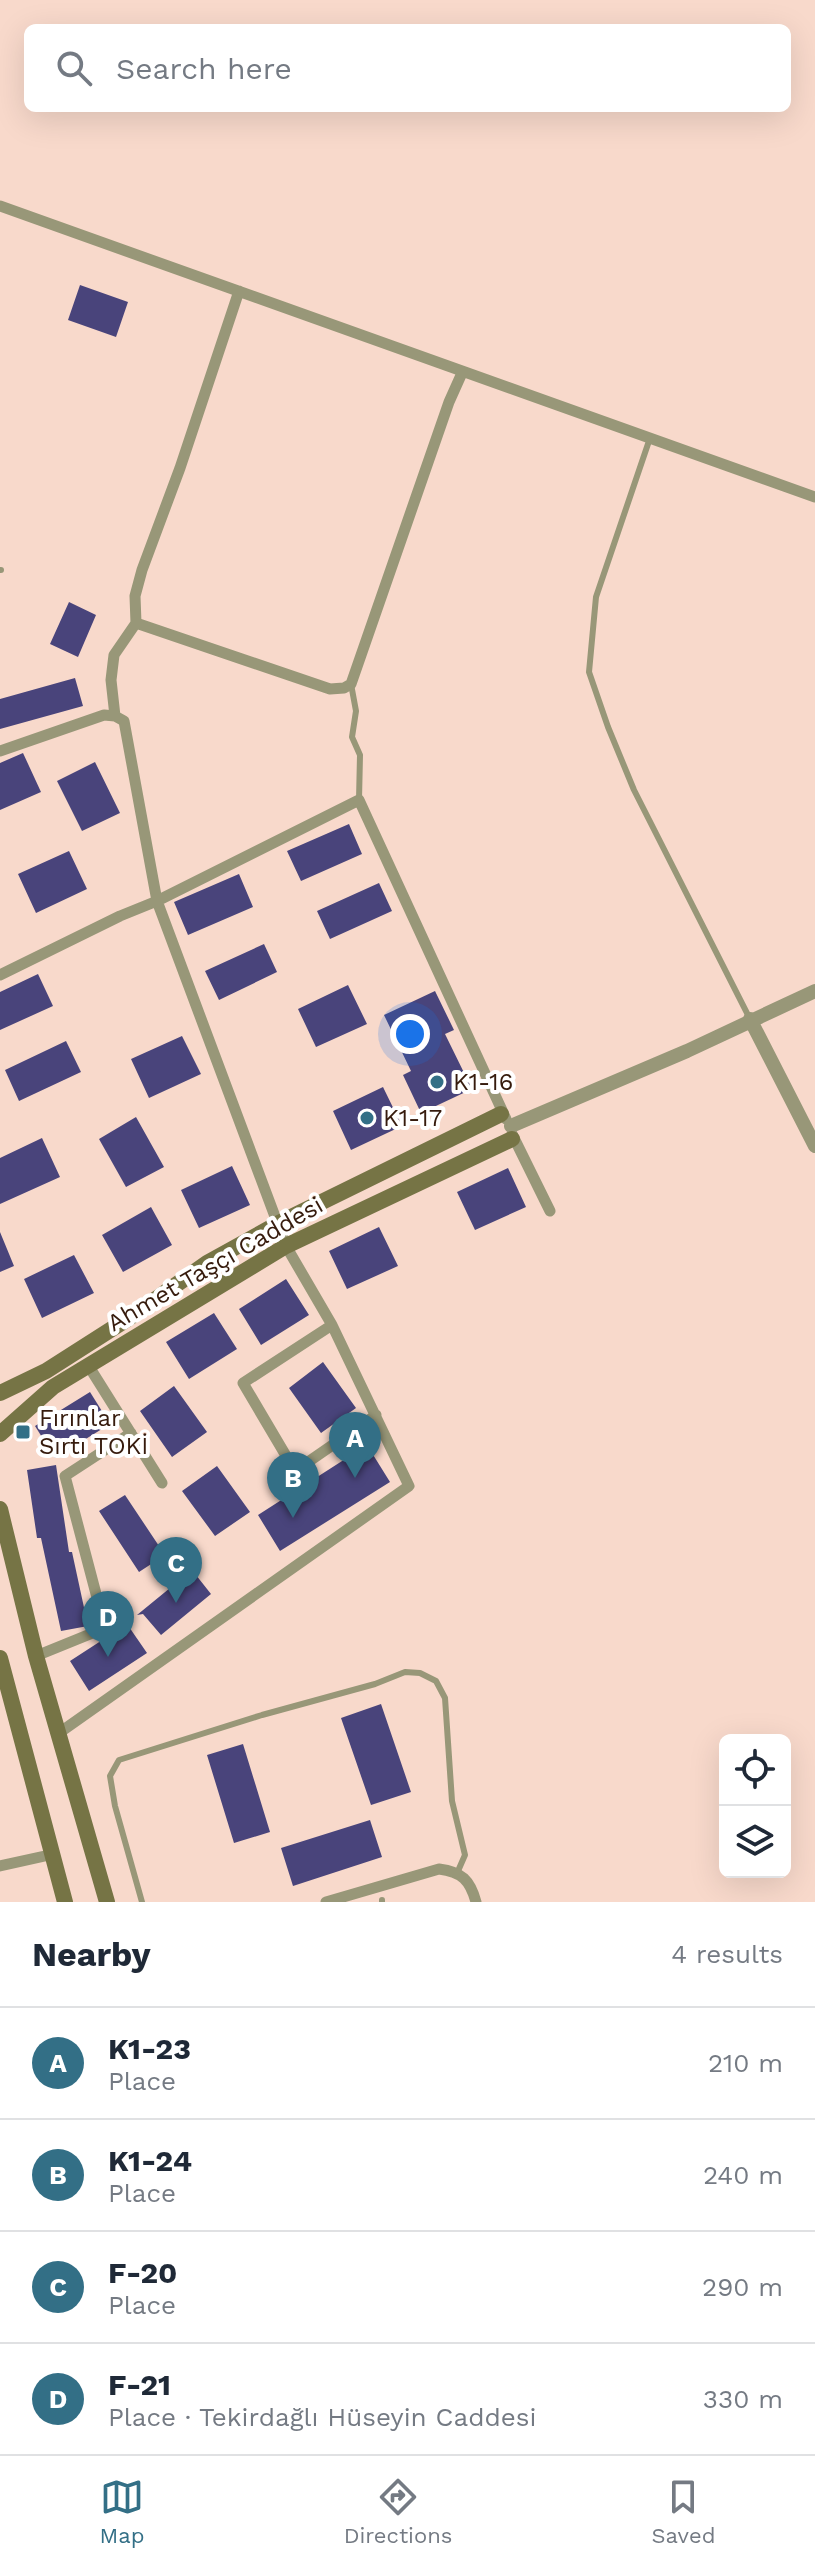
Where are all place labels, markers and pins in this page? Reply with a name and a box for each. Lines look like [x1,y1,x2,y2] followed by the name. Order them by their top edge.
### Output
[453,1068,513,1096] place label: K1-16
[428,1073,446,1091] marker: K1-16
[383,1104,442,1132] place label: K1-17
[358,1109,376,1127] marker: K1-17
[39,1404,148,1460] place label: Fırınlar Sırtı TOKİ
[329,1412,381,1478] pin: A
[14,1423,32,1441] marker: Fırınlar Sırtı TOKİ
[267,1452,319,1518] pin: B
[150,1537,202,1603] pin: C
[82,1591,134,1657] pin: D

